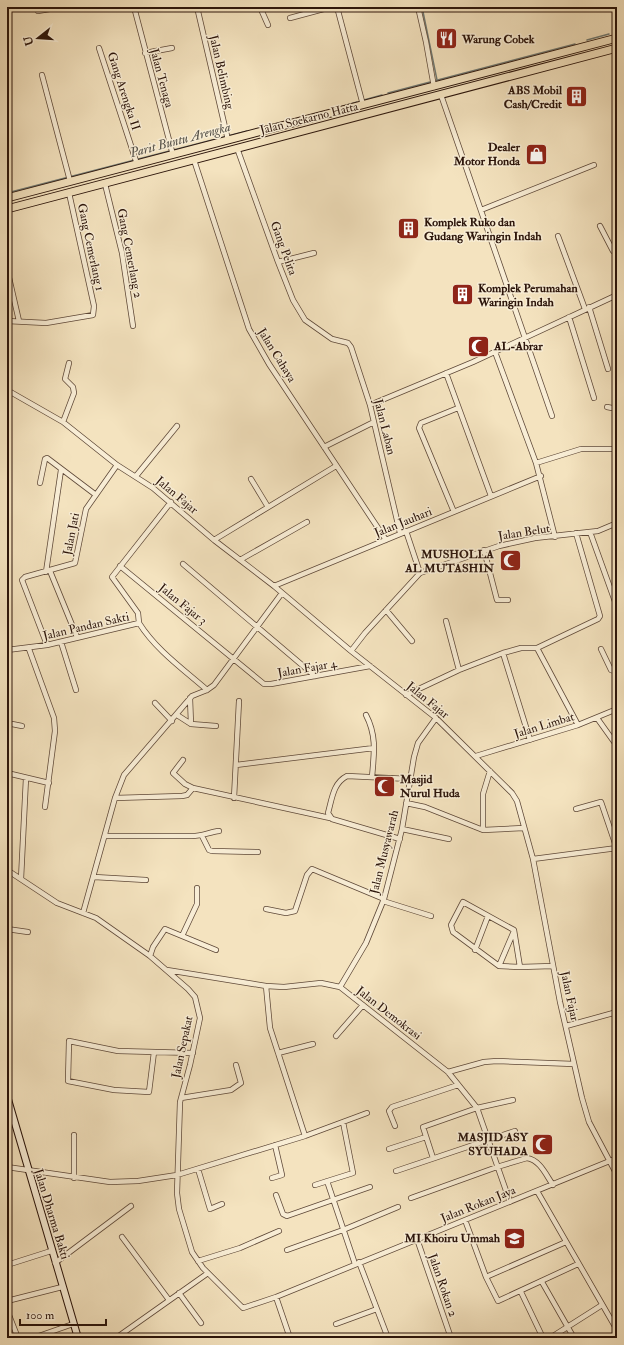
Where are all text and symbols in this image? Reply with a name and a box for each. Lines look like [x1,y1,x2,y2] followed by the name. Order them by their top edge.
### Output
[18,18,58,58] north arrow
[433,26,459,52] restaurant icon: Warung Cobek
[461,32,535,47] place label: Warung Cobek
[205,33,238,112] street label: Jalan Belimbing
[21,34,36,47] text: U
[146,46,177,110] street label: Jalan Tenaga
[104,50,143,132] street label: Gang Arengka II
[504,83,563,112] place label: ABS Mobil Cash/Credit
[564,84,590,110] building icon: ABS Mobil Cash/Credit
[257,99,361,138] street label: Jalan Soekarno Hatta
[127,119,232,161] water label: Parit Buntu Arengka
[453,140,521,169] place label: Dealer Motor Honda
[523,141,549,167] shop icon: Dealer Motor Honda
[74,202,107,292] street label: Gang Cemerlang 1
[113,207,146,299] street label: Gang Cemerlang 2
[424,215,542,244] place label: Komplek Ruko dan Gudang Waringin Indah
[395,216,421,242] building icon: Komplek Ruko dan Gudang Waringin Indah
[267,219,301,278] street label: Gang Pelita
[477,281,578,310] place label: Komplek Perumahan Waringin Indah
[450,282,476,308] building icon: Komplek Perumahan Waringin Indah
[253,324,300,386] street label: Jalan Cahaya
[466,333,492,359] mosque icon: AL-Abrar
[493,339,543,354] place label: AL-Abrar
[370,397,399,457] street label: Jalan Laban
[152,473,201,518] street label: Jalan Fajar
[371,504,434,541] street label: Jalan Jauhari
[60,512,83,558] street label: Jalan Jati
[496,521,551,544] street label: Jalan Belut
[404,547,494,576] place label: MUSHOLLA AL MUTASHIN
[497,548,523,574] mosque icon: MUSHOLLA AL MUTASHIN
[155,580,210,628] street label: Jalan Fajar 3
[41,609,131,644] street label: Jalan Pandan Sakti
[275,656,338,681] street label: Jalan Fajar 4
[403,678,452,722] street label: Jalan Fajar
[511,709,576,742] street label: Jalan Limbat
[399,772,461,801] place label: Masjid Nurul Huda
[371,773,397,799] mosque icon: Masjid Nurul Huda
[367,808,402,897] street label: Jalan Musyawarah
[557,969,582,1023] street label: Jalan Fajar
[352,983,424,1043] street label: Jalan Demokrasi
[168,1014,196,1081] street label: Jalan Sepakat
[457,1130,529,1159] place label: MASJID ASY SYUHADA
[530,1131,556,1157] mosque icon: MASJID ASY SYUHADA
[30,1166,72,1261] street label: Jalan Dharma Bakti
[438,1182,519,1227] street label: Jalan Rokan Jaya
[502,1225,528,1251] school or university icon: MI Khoiru Ummah
[404,1231,501,1246] place label: MI Khoiru Ummah
[424,1251,460,1319] street label: Jalan Rokan 2
[20,1301,106,1327] scale bar
[26,1308,55,1323] text: 100 m

